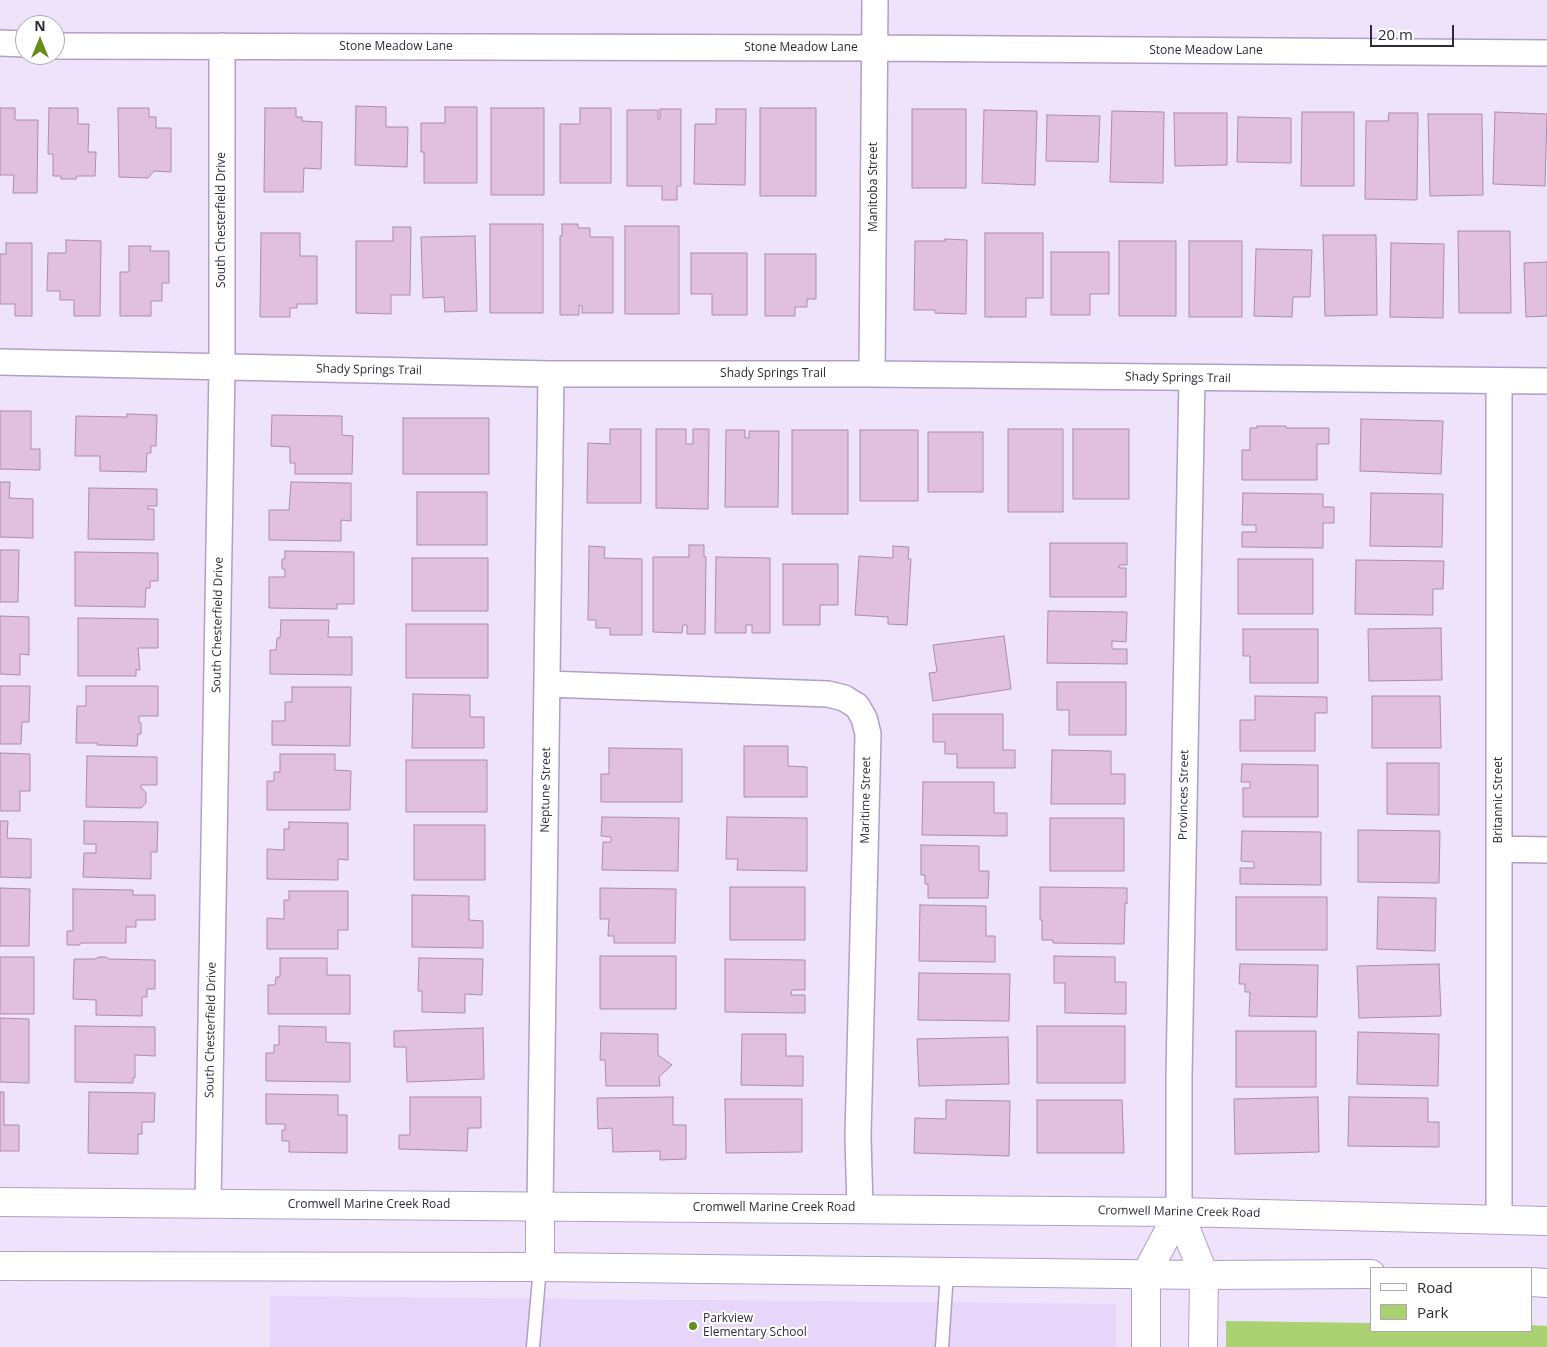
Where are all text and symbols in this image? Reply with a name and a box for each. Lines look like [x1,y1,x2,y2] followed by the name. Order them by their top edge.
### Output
[15,15,65,65] north arrow
[1372,15,1456,47] scale bar
[34,16,46,35] text: N
[1378,24,1413,44] text: 20 m
[339,40,453,54] street label: Stone Meadow Lane
[744,41,858,55] street label: Stone Meadow Lane
[1149,44,1263,58] street label: Stone Meadow Lane
[867,142,881,232] street label: Manitoba Street
[215,152,229,288] street label: South Chesterfield Drive
[316,362,422,378] street label: Shady Springs Trail
[720,367,826,381] street label: Shady Springs Trail
[1125,370,1231,386] street label: Shady Springs Trail
[210,557,226,693] street label: South Chesterfield Drive
[538,747,554,833] street label: Neptune Street
[1176,750,1192,840] street label: Provinces Street
[858,756,874,844] street label: Maritime Street
[1492,757,1506,843] street label: Britannic Street
[203,962,219,1098] street label: South Chesterfield Drive
[288,1198,450,1212] street label: Cromwell Marine Creek Road
[693,1201,855,1215] street label: Cromwell Marine Creek Road
[1098,1203,1260,1221] street label: Cromwell Marine Creek Road
[1370,1267,1532,1332] legend
[1417,1277,1453,1297] text: Road
[1417,1302,1448,1322] text: Park
[703,1312,807,1340] place label: Parkview Elementary School
[687,1320,699,1332] marker: Parkview Elementary School

